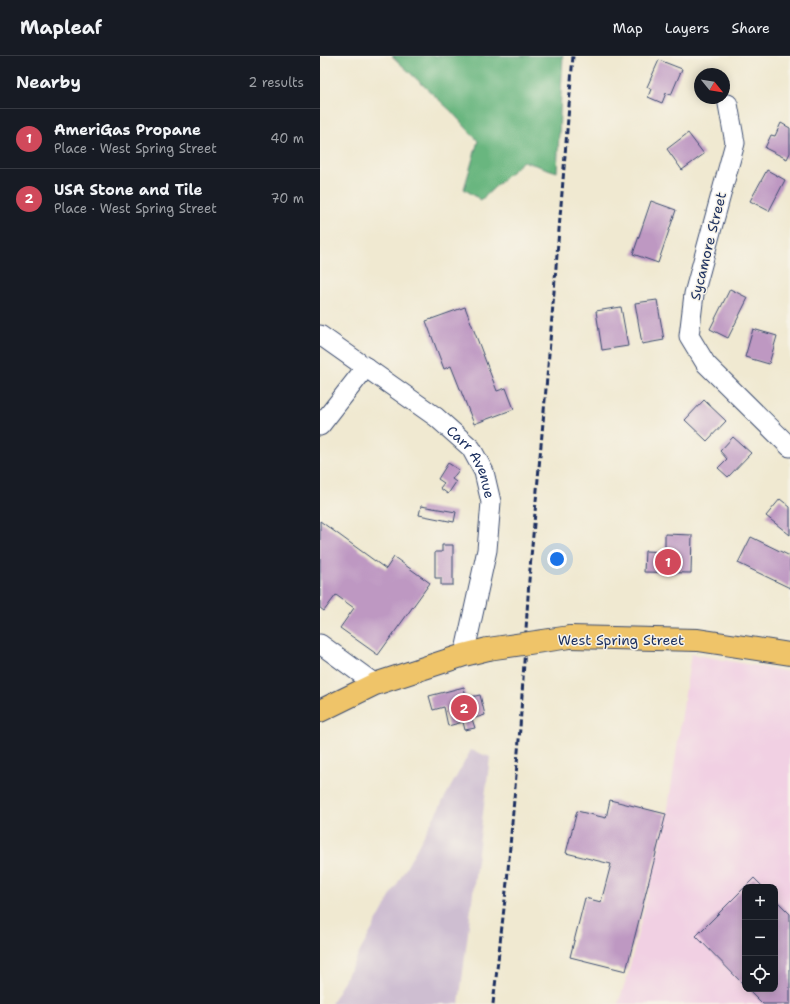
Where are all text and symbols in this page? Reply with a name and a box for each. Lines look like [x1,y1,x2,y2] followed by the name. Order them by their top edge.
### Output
[20,15,102,40] text: Mapleaf
[613,19,643,37] text: Map
[665,19,709,37] text: Layers
[731,19,770,37] text: Share
[694,68,730,104] north arrow
[16,71,81,93] text: Nearby
[248,74,304,91] text: 2 results
[54,120,201,140] text: AmeriGas Propane
[26,130,32,147] text: 1
[270,130,304,147] text: 40 m
[54,140,217,157] text: Place · West Spring Street
[54,180,202,200] text: USA Stone and Tile
[24,190,34,207] text: 2
[270,190,304,207] text: 70 m
[686,190,730,302] street label: Sycamore Street
[54,200,217,217] text: Place · West Spring Street
[443,422,499,500] street label: Carr Avenue
[655,547,681,577] pin: 1
[547,549,567,569] your location
[558,631,684,649] street label: West Spring Street
[451,693,477,723] pin: 2
[742,884,778,992] map controls
[742,884,778,920] button: +
[742,920,778,956] button: −
[742,956,778,992] button: locate

